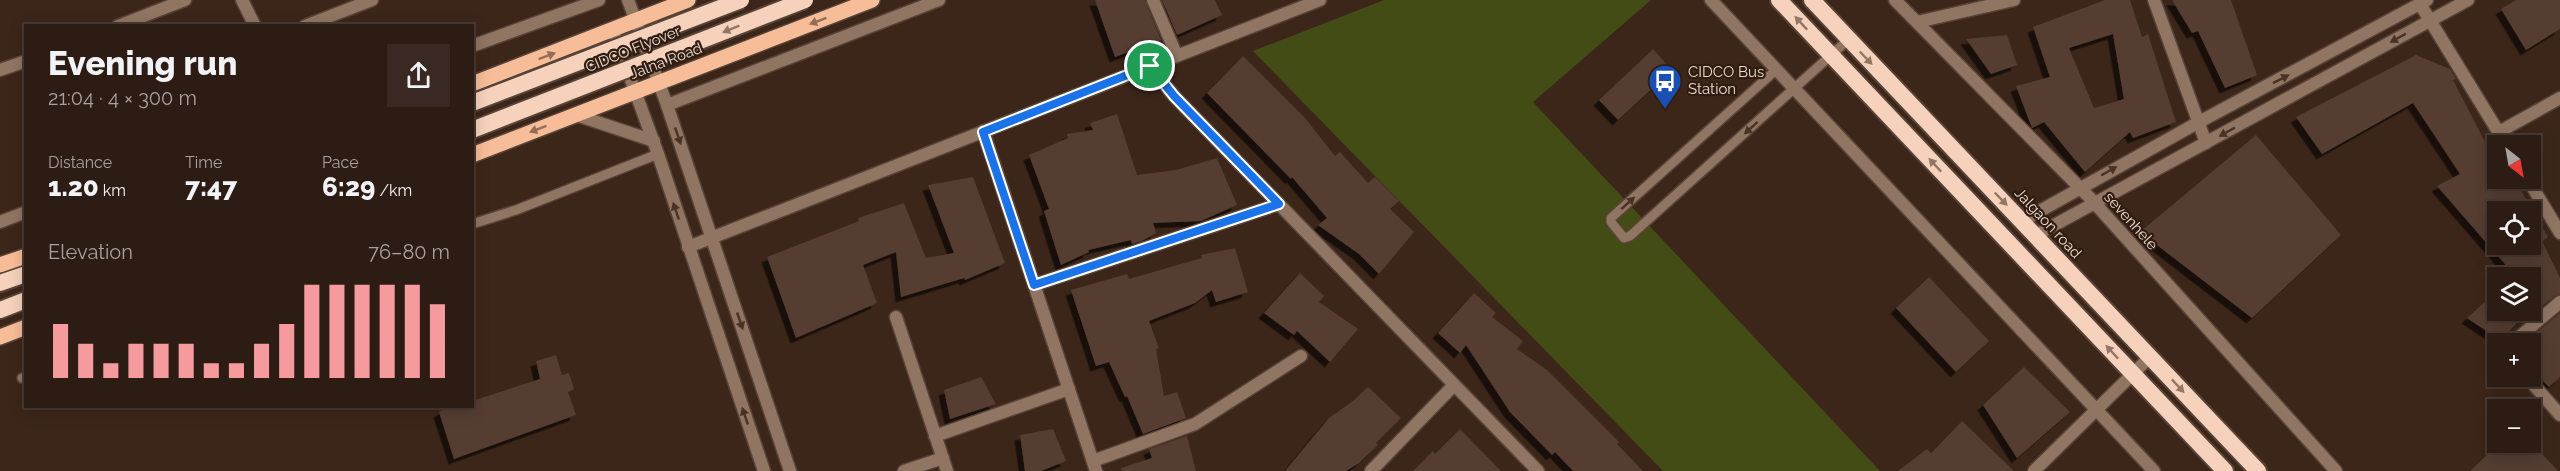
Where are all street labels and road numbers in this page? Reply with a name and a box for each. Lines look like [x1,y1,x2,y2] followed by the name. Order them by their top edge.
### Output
[583,21,684,76] street label: CIDCO Flyover
[627,39,705,83] street label: Jalna Road
[2011,184,2085,262] street label: Jalgaon road
[2100,188,2162,254] street label: sevenhele

